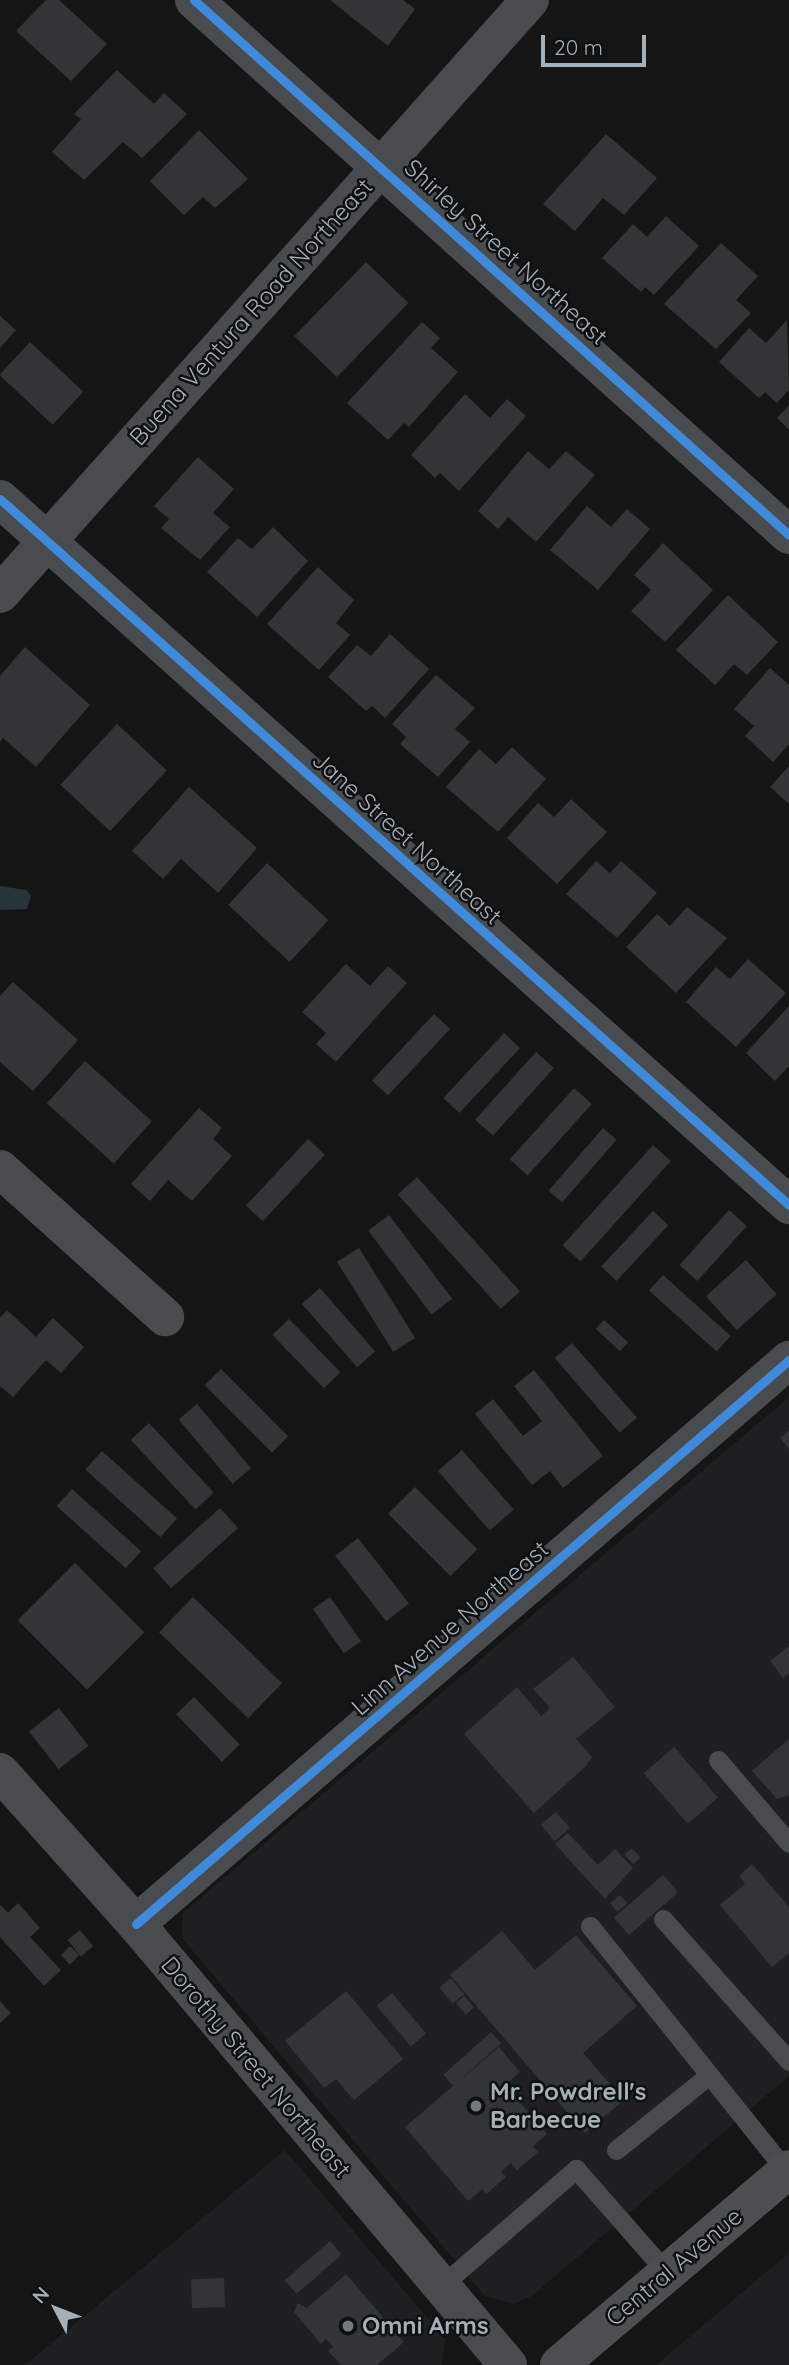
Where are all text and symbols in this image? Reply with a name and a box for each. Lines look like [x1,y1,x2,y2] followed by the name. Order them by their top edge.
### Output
[544,21,649,65] scale bar
[554,34,603,60] text: 20 m
[399,153,613,351] street label: Shirley Street Northeast
[123,173,379,451] street label: Buena Ventura Road Northeast
[306,745,508,931] street label: Jane Street Northeast
[346,1535,554,1721] street label: Linn Avenue Northeast
[155,1951,357,2183] street label: Dorothy Street Northeast
[490,2078,646,2134] place label: Mr. Powdrell's Barbecue
[468,2098,484,2114] marker: Mr. Powdrell's Barbecue
[600,2202,748,2332] street label: Central Avenue
[21,2274,91,2344] north arrow
[27,2282,54,2308] text: N
[362,2312,488,2340] place label: Omni Arms
[340,2318,356,2334] marker: Omni Arms

